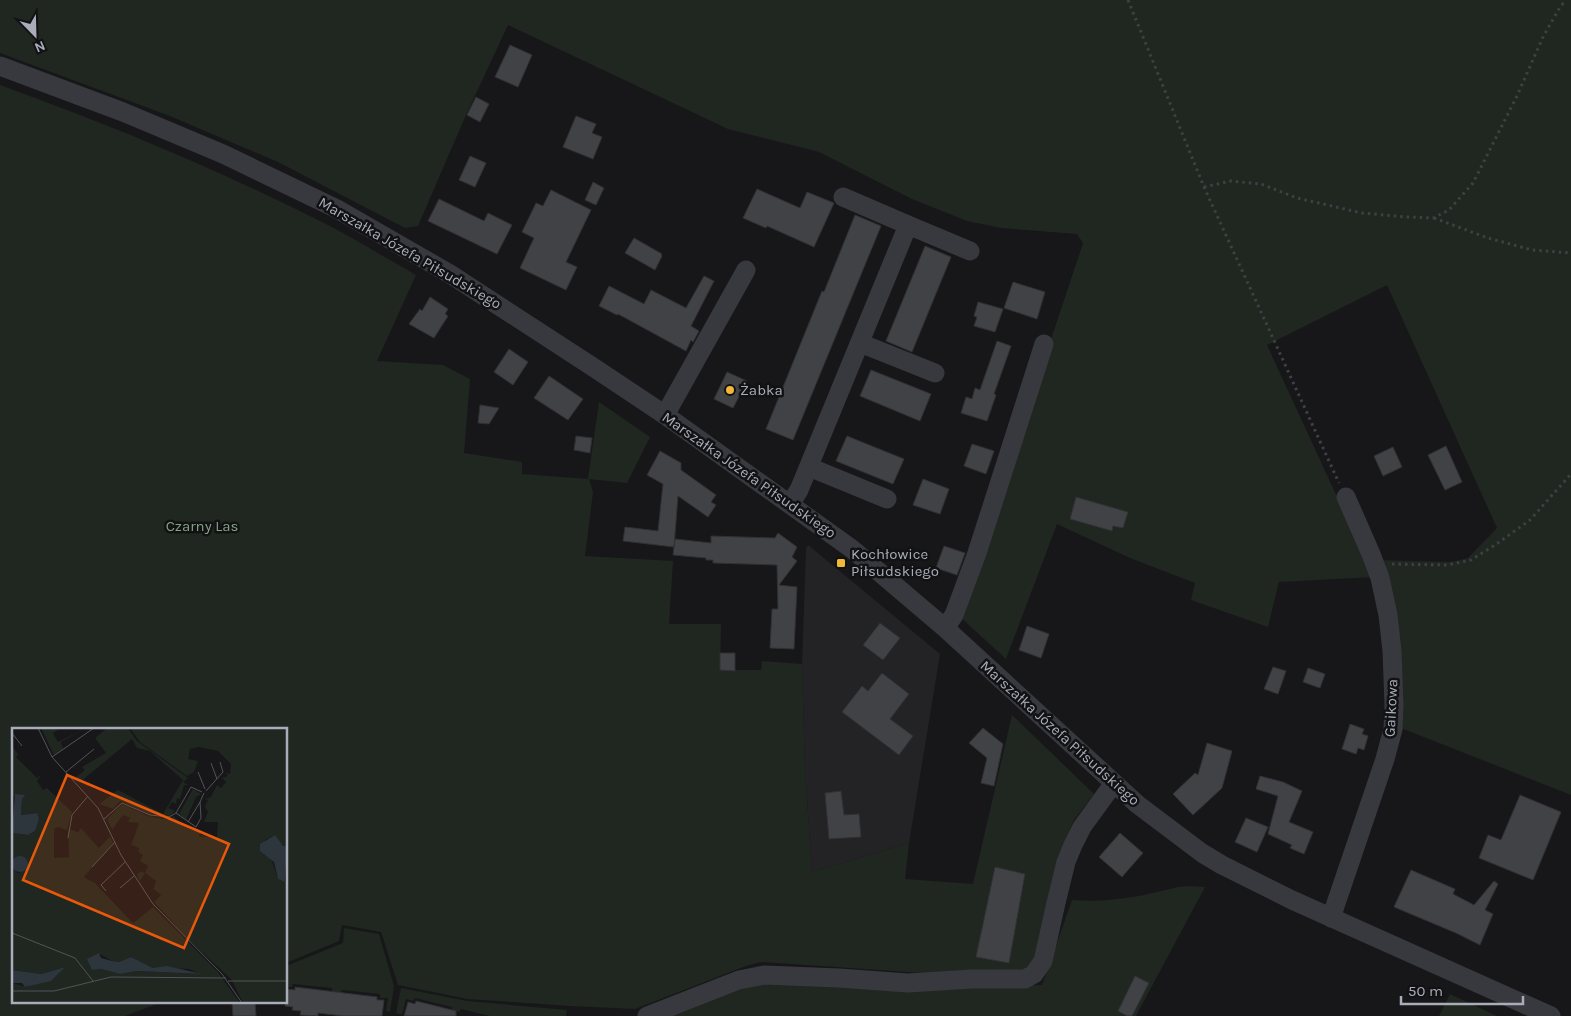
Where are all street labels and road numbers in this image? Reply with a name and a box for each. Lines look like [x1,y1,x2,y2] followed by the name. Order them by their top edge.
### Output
[315,193,505,313] street label: Marszałka Józefa Piłsudskiego
[659,408,839,542] street label: Marszałka Józefa Piłsudskiego
[977,657,1143,809] street label: Marszałka Józefa Piłsudskiego
[1380,678,1402,738] street label: Gaikowa

